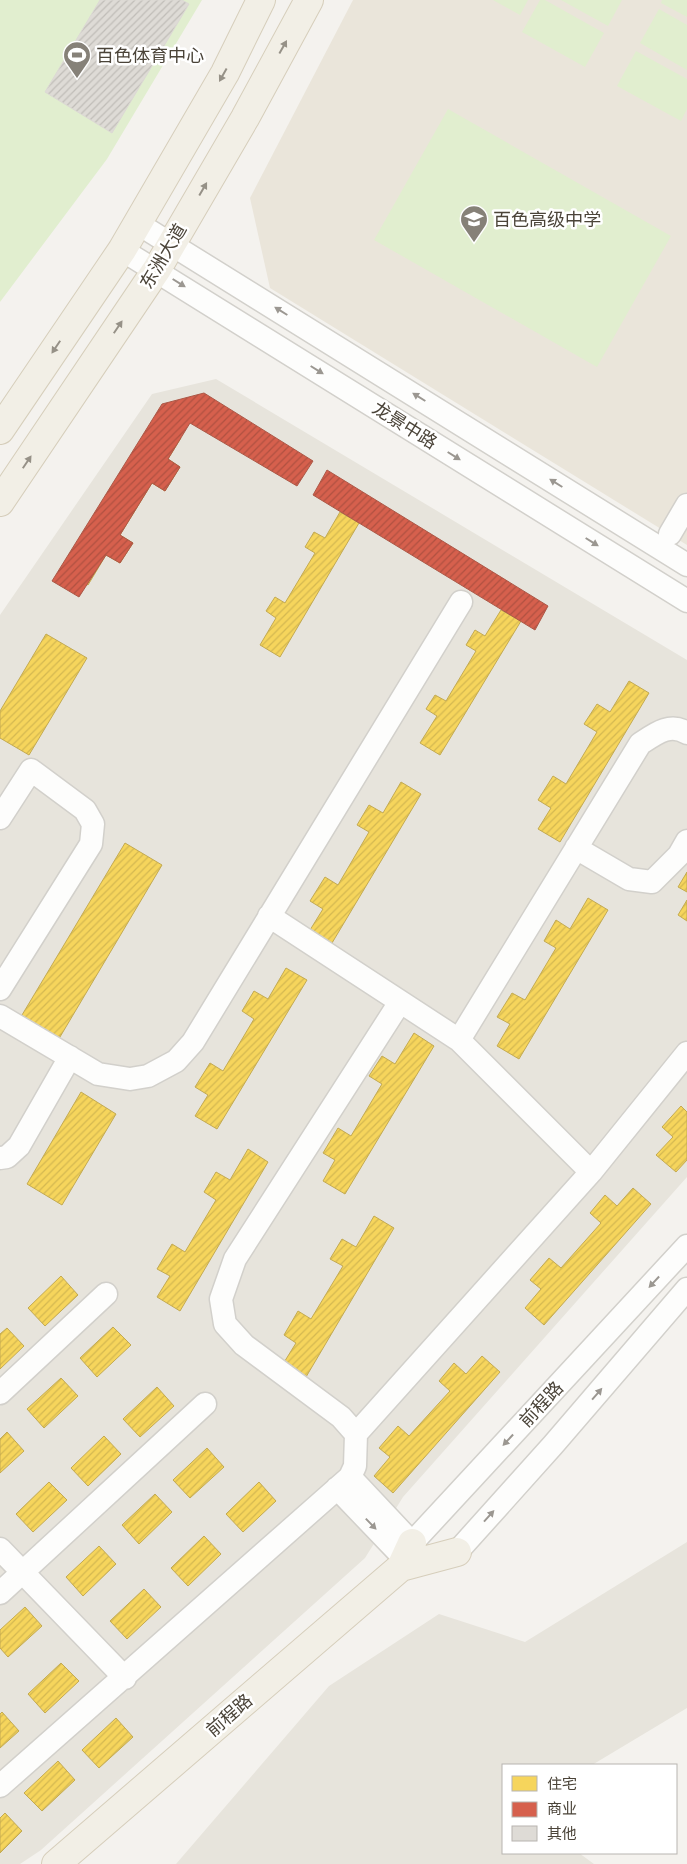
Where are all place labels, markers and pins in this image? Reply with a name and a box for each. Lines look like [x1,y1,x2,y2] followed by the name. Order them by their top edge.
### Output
[62,40,92,79] sports icon: 百色体育中心
[96,45,204,66] place label: 百色体育中心
[459,204,489,243] school or university icon: 百色高级中学
[493,209,601,230] place label: 百色高级中学

